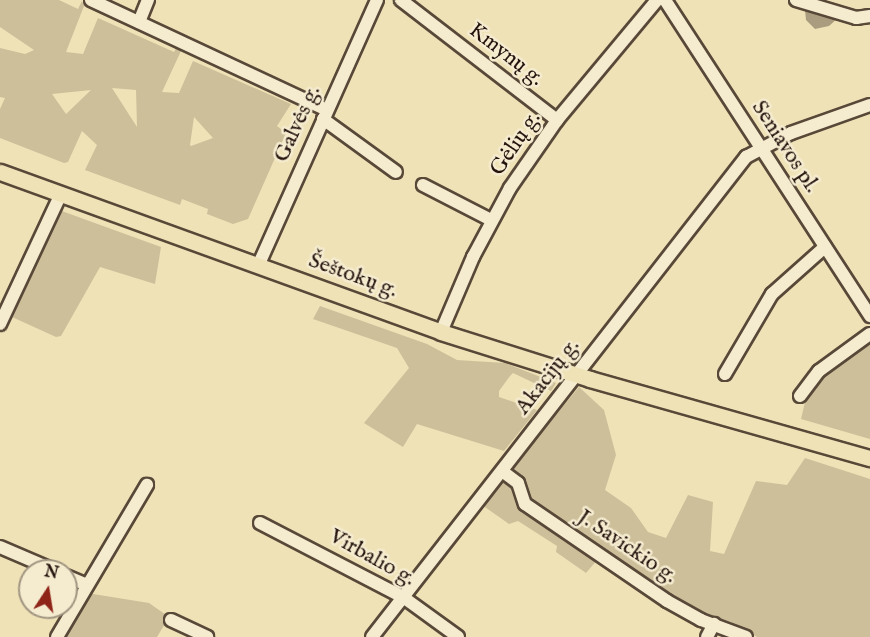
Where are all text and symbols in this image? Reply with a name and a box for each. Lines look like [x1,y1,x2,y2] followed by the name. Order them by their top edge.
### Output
[463,18,549,92] street label: Kmynų g.
[269,81,327,167] street label: Galvės g.
[745,96,825,198] street label: Seniavos pl.
[485,107,547,181] street label: Gėlių g.
[305,248,401,304] street label: Šeštokų g.
[510,334,586,420] street label: Akacijų g.
[572,504,682,590] street label: J. Savickio g.
[324,524,420,592] street label: Virbalio g.
[18,559,78,619] north arrow
[42,562,60,585] text: N

